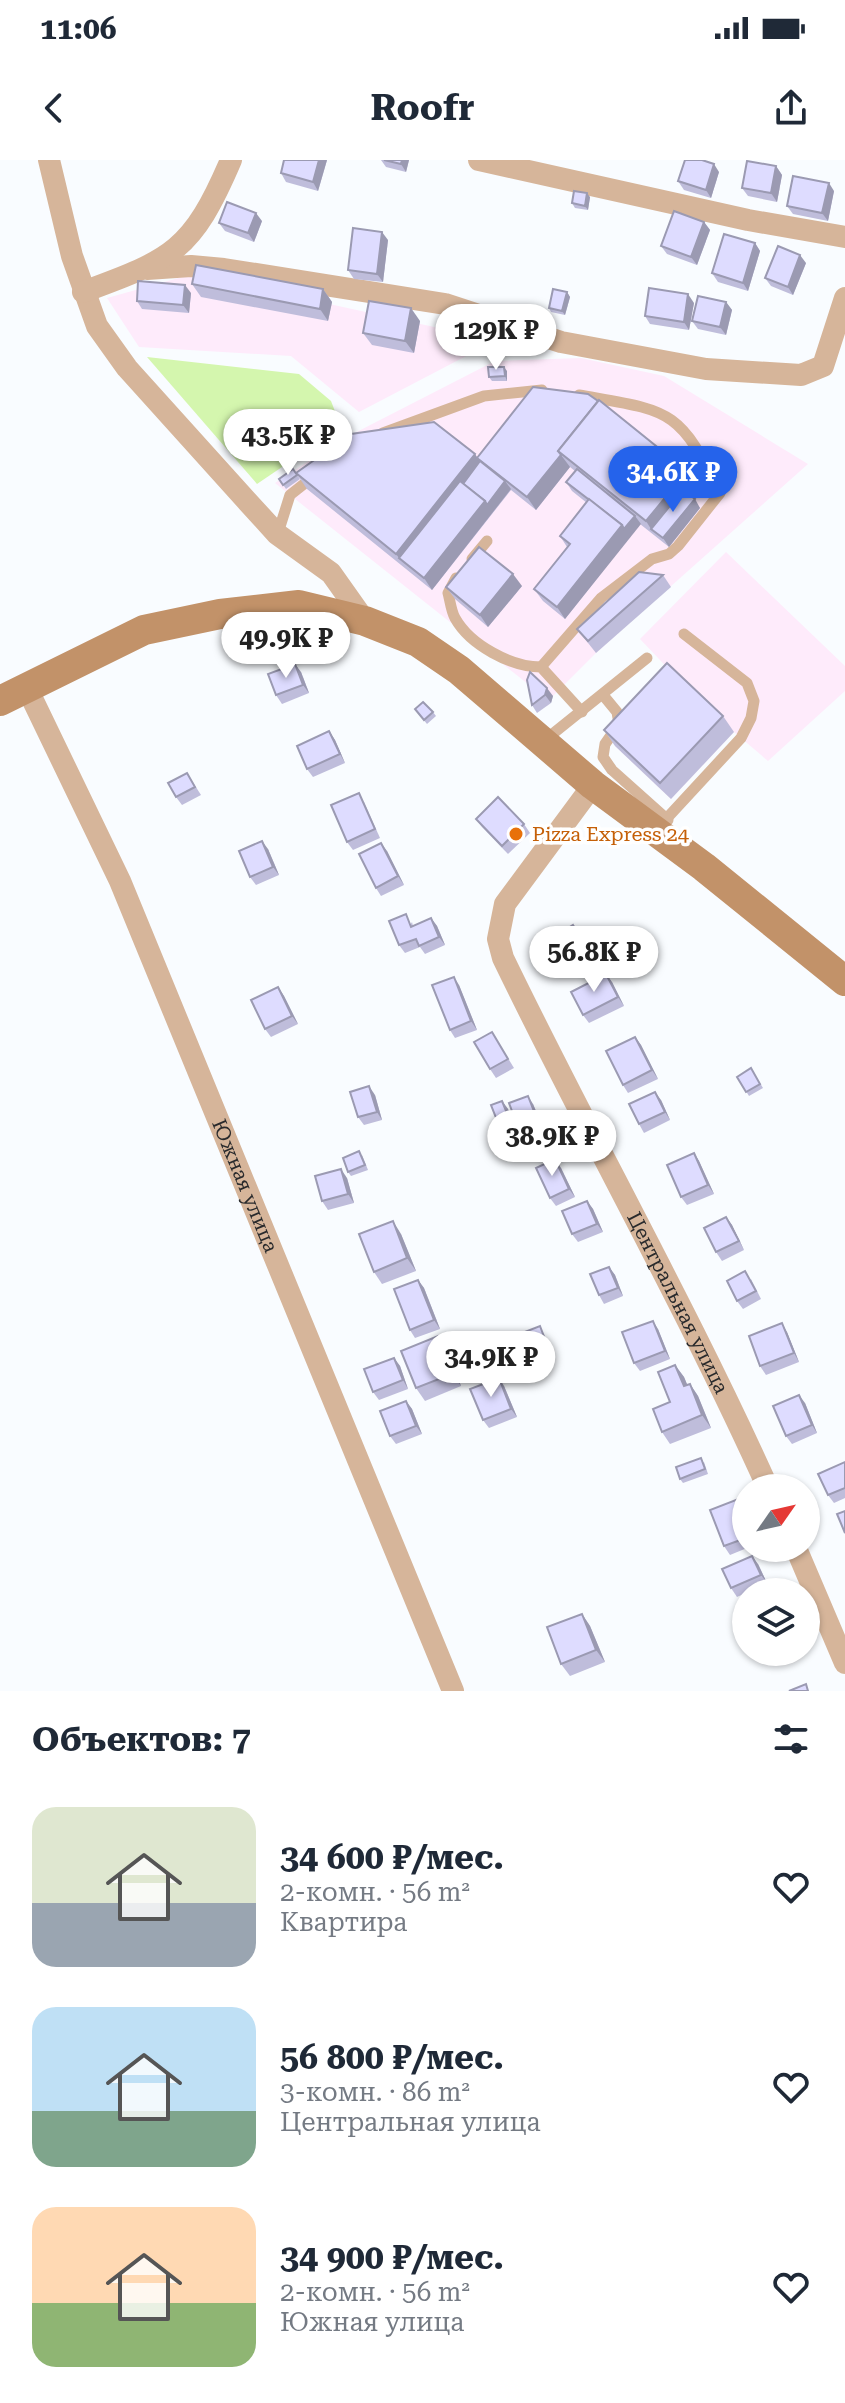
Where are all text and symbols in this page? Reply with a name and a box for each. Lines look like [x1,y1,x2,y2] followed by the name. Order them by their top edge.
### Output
[40,11,117,46] text: 11:06
[32,86,76,130] icon: back
[769,86,813,130] icon: share
[370,87,475,129] text: Roofr
[431,304,561,372] pin: 129K ₽
[453,315,539,345] text: 129K ₽
[214,409,362,477] pin: 43.5K ₽
[241,420,335,450] text: 43.5K ₽
[599,446,747,514] pin: 34.6K ₽
[626,457,720,487] text: 34.6K ₽
[212,612,360,680] pin: 49.9K ₽
[239,623,333,653] text: 49.9K ₽
[532,822,690,846] place label: Pizza Express 24
[507,825,525,843] marker: Pizza Express 24
[520,926,668,994] pin: 56.8K ₽
[547,937,641,967] text: 56.8K ₽
[478,1110,626,1178] pin: 38.9K ₽
[207,1116,283,1256] street label: Южная улица
[505,1121,599,1151] text: 38.9K ₽
[622,1208,734,1398] street label: Центральная улица
[417,1331,565,1399] pin: 34.9K ₽
[444,1342,538,1372] text: 34.9K ₽
[732,1474,820,1562] north arrow
[732,1474,820,1666] map controls
[732,1578,820,1666] button: layers
[769,1717,813,1761] icon: filters
[32,1719,251,1759] text: Объектов: 7
[280,1837,504,1877] text: 34 600 ₽/мес.
[96,1839,192,1935] icon: home
[769,1865,813,1909] icon: heart
[280,1877,470,1907] text: 2-комн. · 56 m²
[280,1907,407,1937] text: Квартира
[280,2037,504,2077] text: 56 800 ₽/мес.
[96,2039,192,2135] icon: home
[769,2065,813,2109] icon: heart
[280,2077,470,2107] text: 3-комн. · 86 m²
[280,2107,540,2137] text: Центральная улица
[280,2237,504,2277] text: 34 900 ₽/мес.
[96,2239,192,2335] icon: home
[769,2265,813,2309] icon: heart
[280,2277,470,2307] text: 2-комн. · 56 m²
[280,2307,464,2337] text: Южная улица

